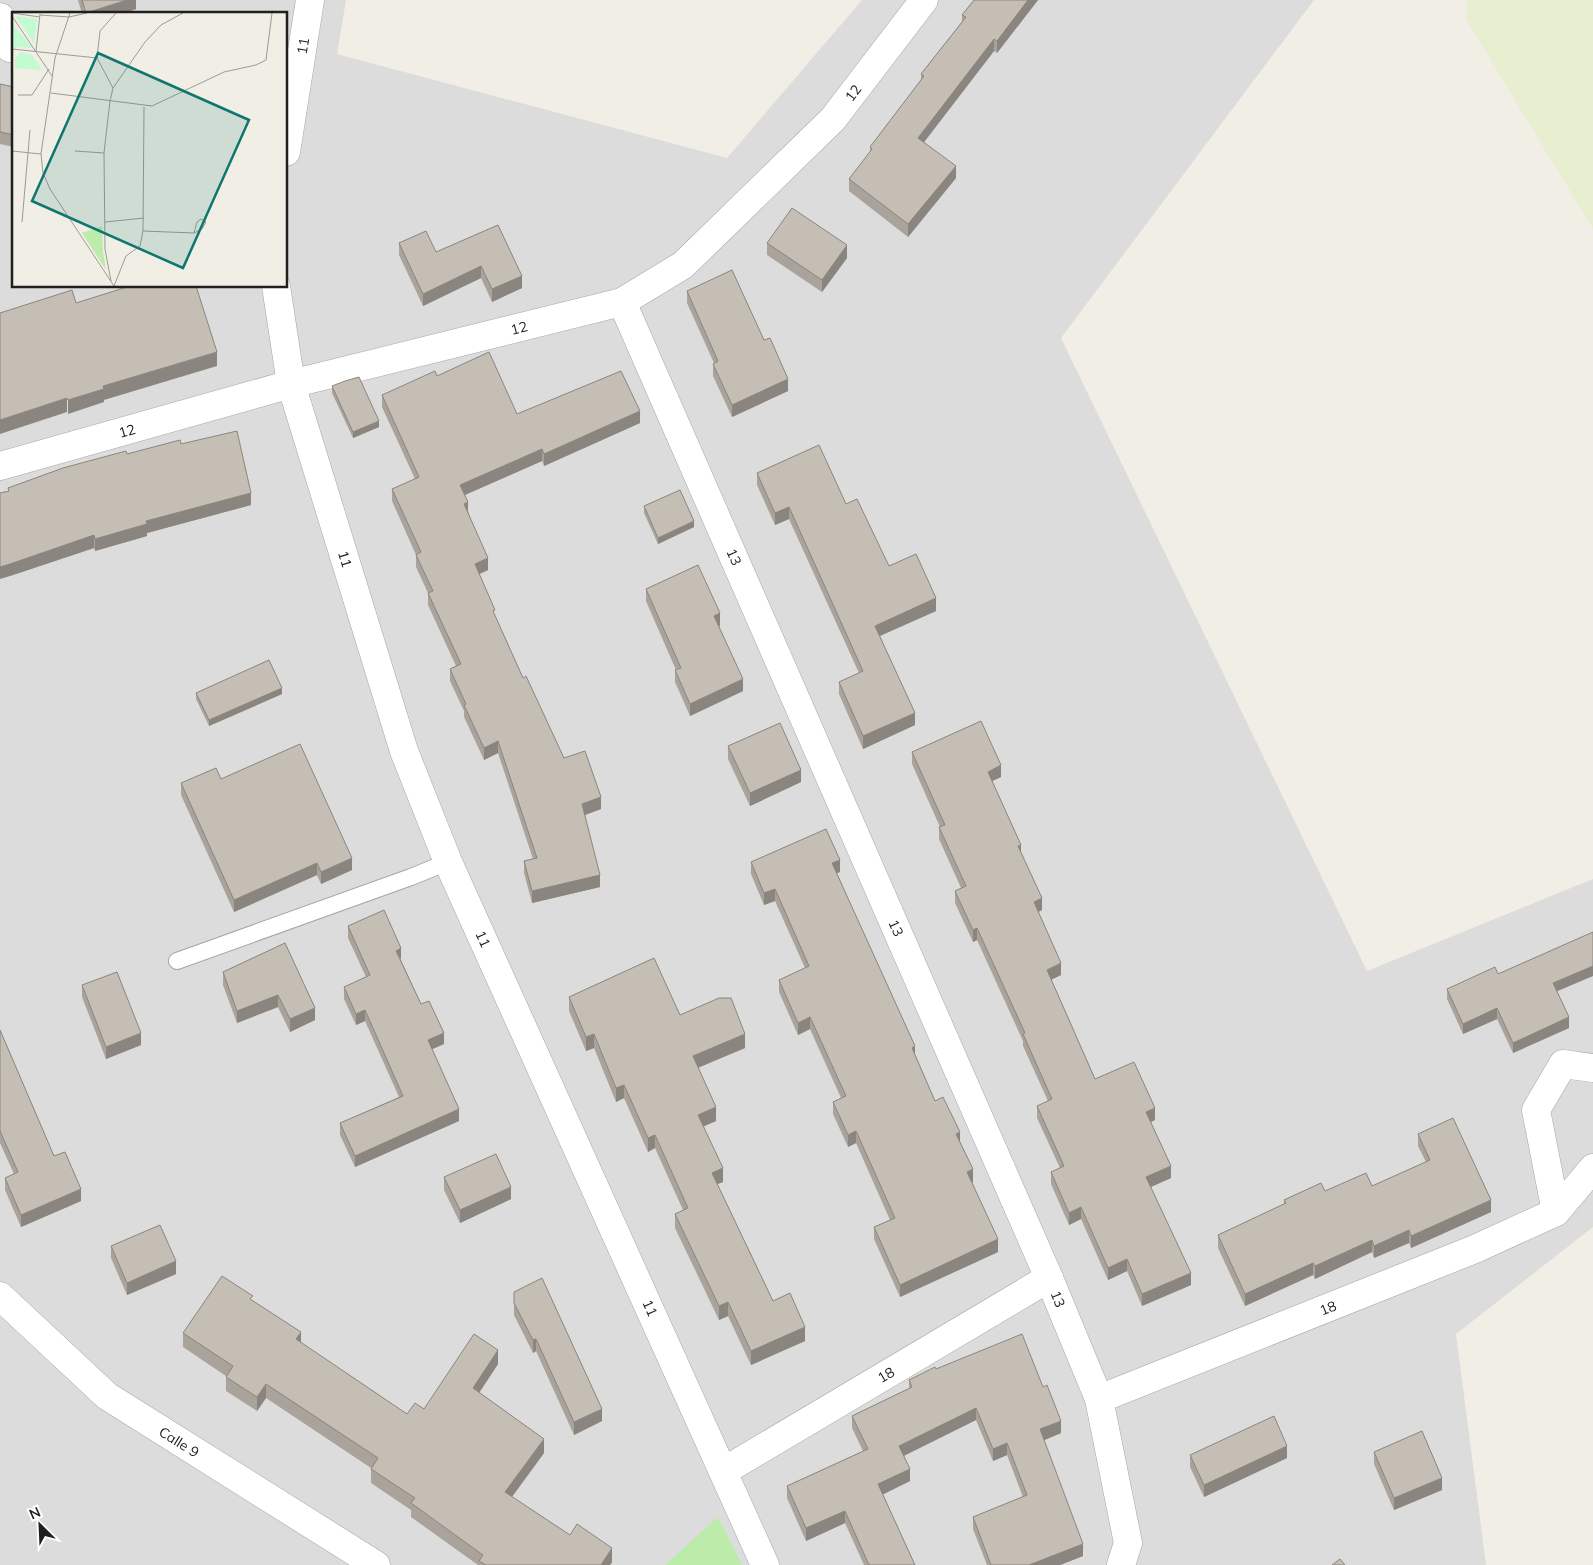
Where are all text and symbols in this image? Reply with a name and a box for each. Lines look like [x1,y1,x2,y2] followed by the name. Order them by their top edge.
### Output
[12,12,288,288] inset map
[293,36,313,56] street label: 11
[841,81,865,105] street label: 12
[509,317,529,339] street label: 12
[116,420,138,442] street label: 12
[722,546,746,568] street label: 13
[334,548,356,570] street label: 11
[884,917,908,939] street label: 13
[471,928,495,950] street label: 11
[1047,1288,1069,1310] street label: 13
[638,1297,662,1319] street label: 11
[1317,1297,1339,1319] street label: 18
[874,1363,898,1387] street label: 18
[156,1423,202,1461] street label: Calle 9
[15,1500,65,1550] north arrow
[26,1503,43,1523] text: N

